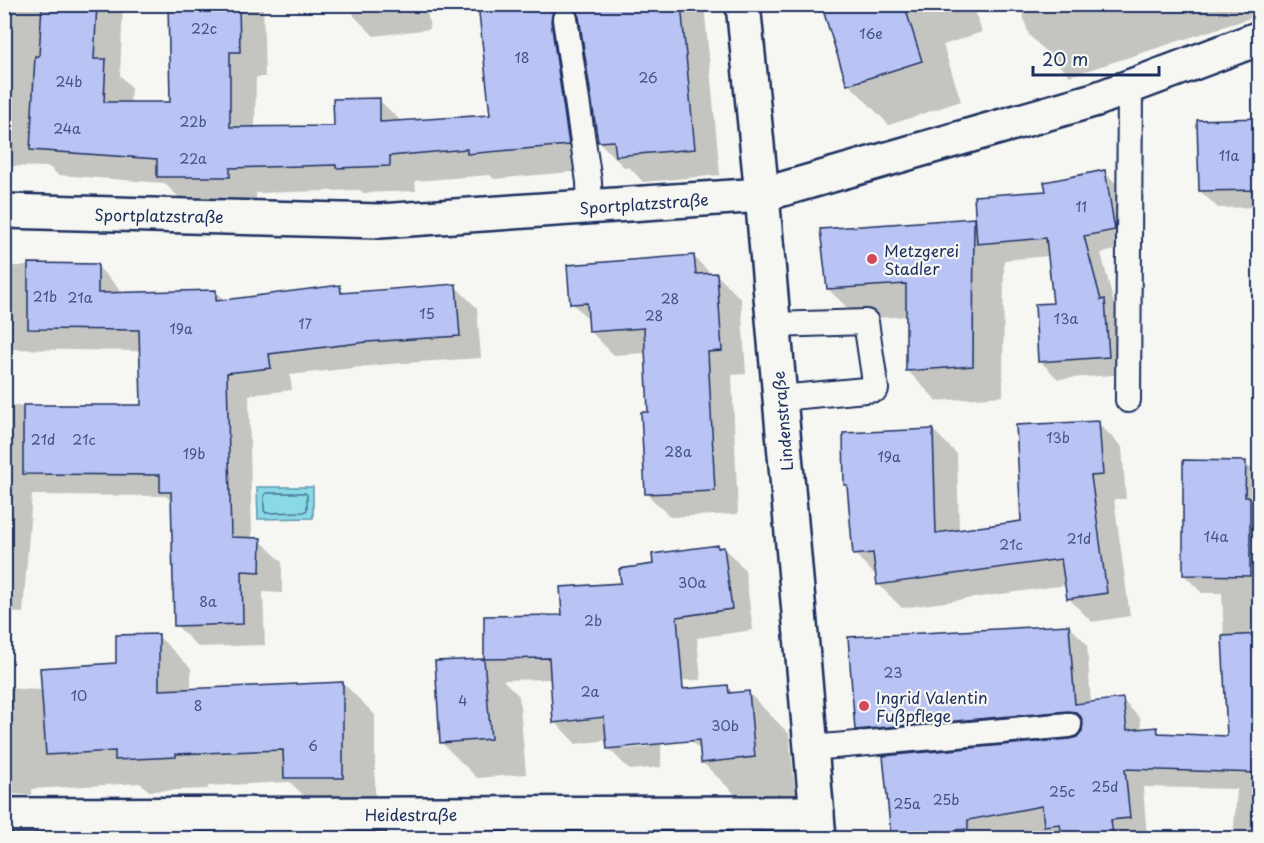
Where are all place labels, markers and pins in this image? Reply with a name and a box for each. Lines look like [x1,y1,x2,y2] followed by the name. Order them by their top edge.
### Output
[884,238,959,280] place label: Metzgerei Stadler
[865,252,879,266] marker: Metzgerei Stadler
[876,685,988,727] place label: Ingrid Valentin Fußpflege
[857,699,871,713] marker: Ingrid Valentin Fußpflege

